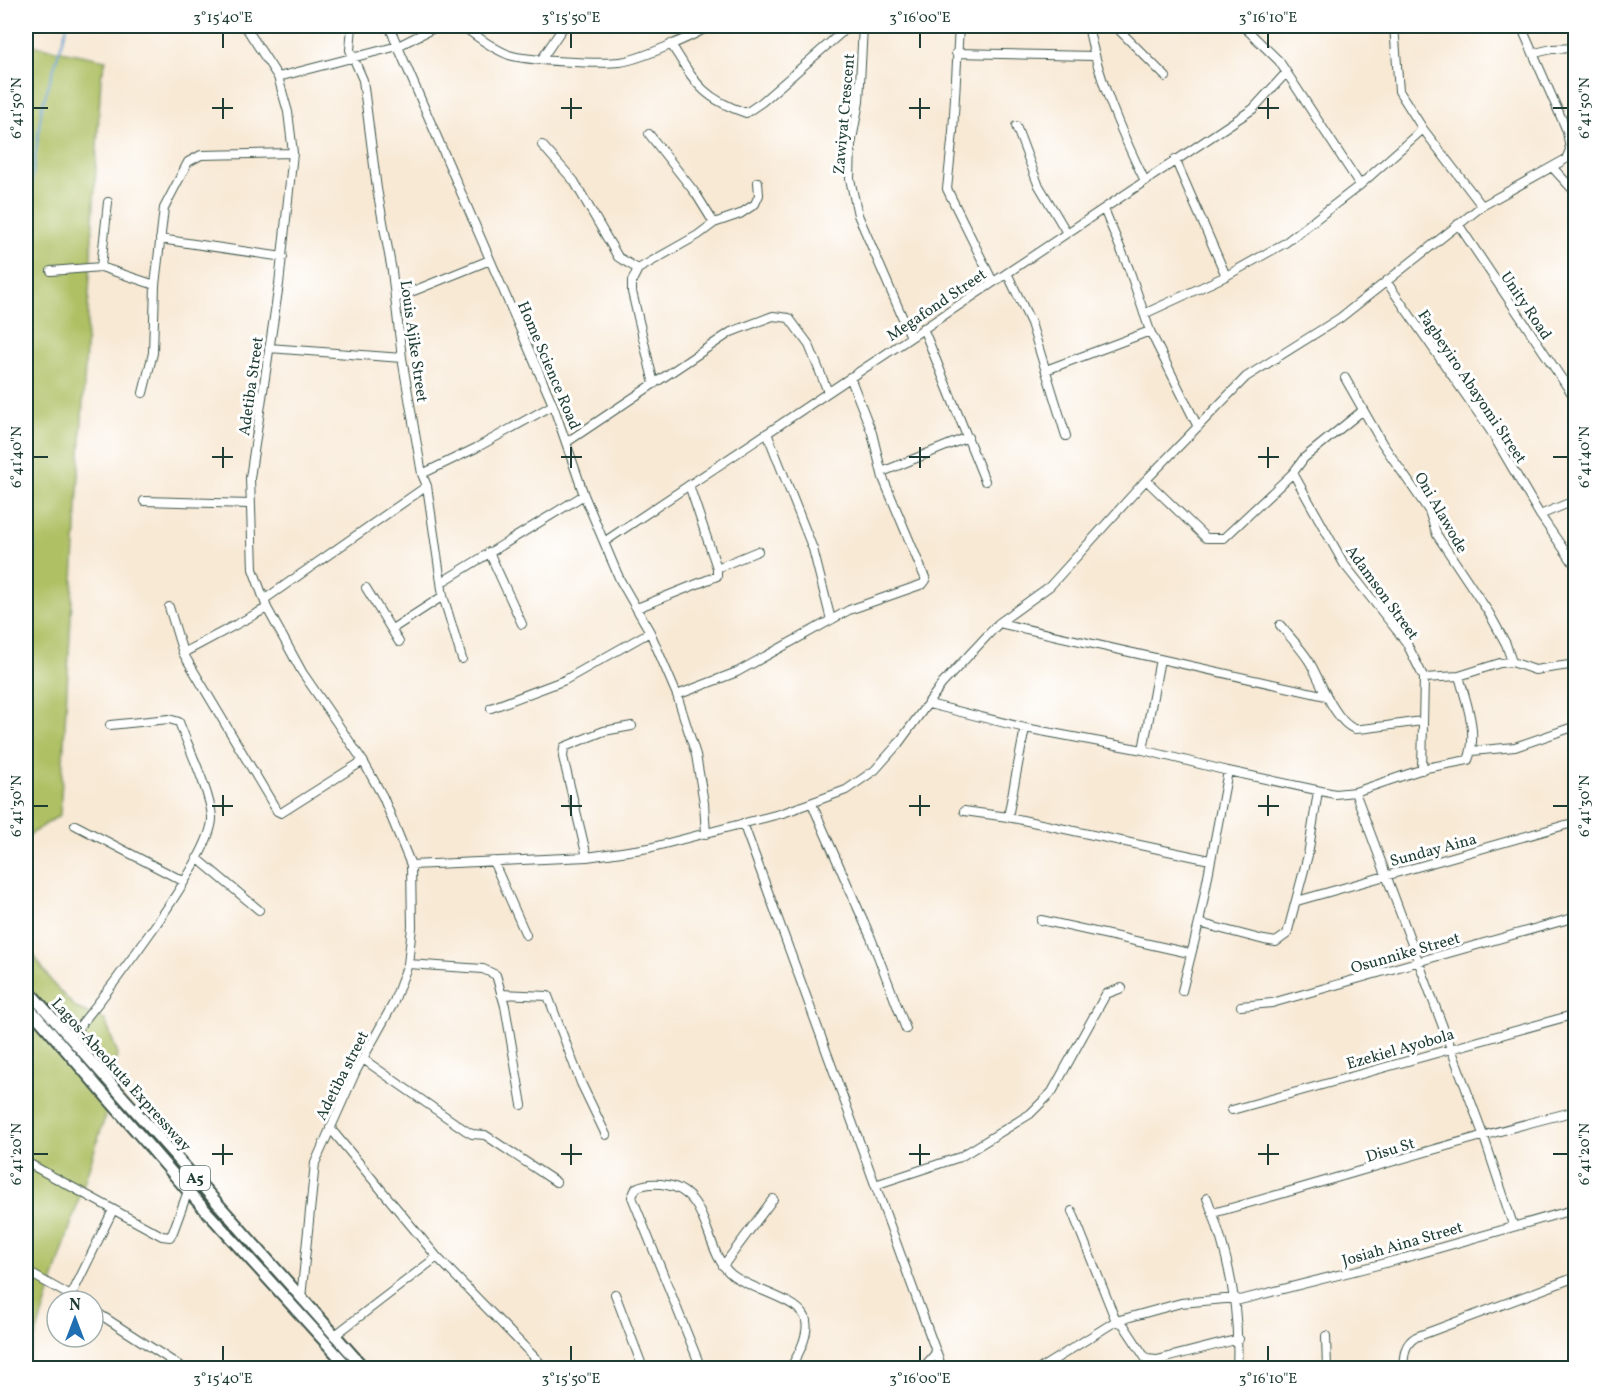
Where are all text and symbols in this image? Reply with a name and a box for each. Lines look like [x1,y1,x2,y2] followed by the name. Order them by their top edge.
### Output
[193,8,253,29] text: 3°15'40"E
[541,8,601,29] text: 3°15'50"E
[889,8,951,29] text: 3°16'00"E
[1239,8,1297,29] text: 3°16'10"E
[829,52,861,176] street label: Zawiyat Crescent
[7,77,28,139] text: 6°41'50"N
[1575,77,1596,139] text: 6°41'50"N
[883,264,992,347] street label: Megafond Street
[1494,268,1556,345] street label: Unity Road
[394,279,433,404] street label: Louis Ajike Street
[511,298,585,433] street label: Home Science Road
[1412,306,1531,469] street label: Fagbeyiro Abayomi Street
[234,335,270,437] street label: Adetiba Street
[7,426,28,488] text: 6°41'40"N
[1575,426,1596,488] text: 6°41'40"N
[1408,468,1472,558] street label: Oni Alawode
[1340,541,1423,645] street label: Adamson Street
[7,775,28,837] text: 6°41'30"N
[1575,775,1596,837] text: 6°41'30"N
[1388,829,1479,873] street label: Sunday Aina
[1348,928,1463,980] street label: Osunnike Street
[45,994,196,1157] street label: Lagos-Abeokuta Expressway
[1344,1024,1457,1076] street label: Ezekiel Ayobola
[311,1027,375,1124] street label: Adetiba street
[7,1123,28,1185] text: 6°41'20"N
[1575,1123,1596,1185] text: 6°41'20"N
[1363,1133,1418,1169] street label: Disu St
[180,1166,210,1190] road number: A5
[1339,1217,1466,1273] street label: Josiah Aina Street
[45,1289,105,1349] north arrow
[69,1295,81,1317] text: N
[193,1369,253,1390] text: 3°15'40"E
[541,1369,601,1390] text: 3°15'50"E
[889,1369,951,1390] text: 3°16'00"E
[1239,1369,1297,1390] text: 3°16'10"E

